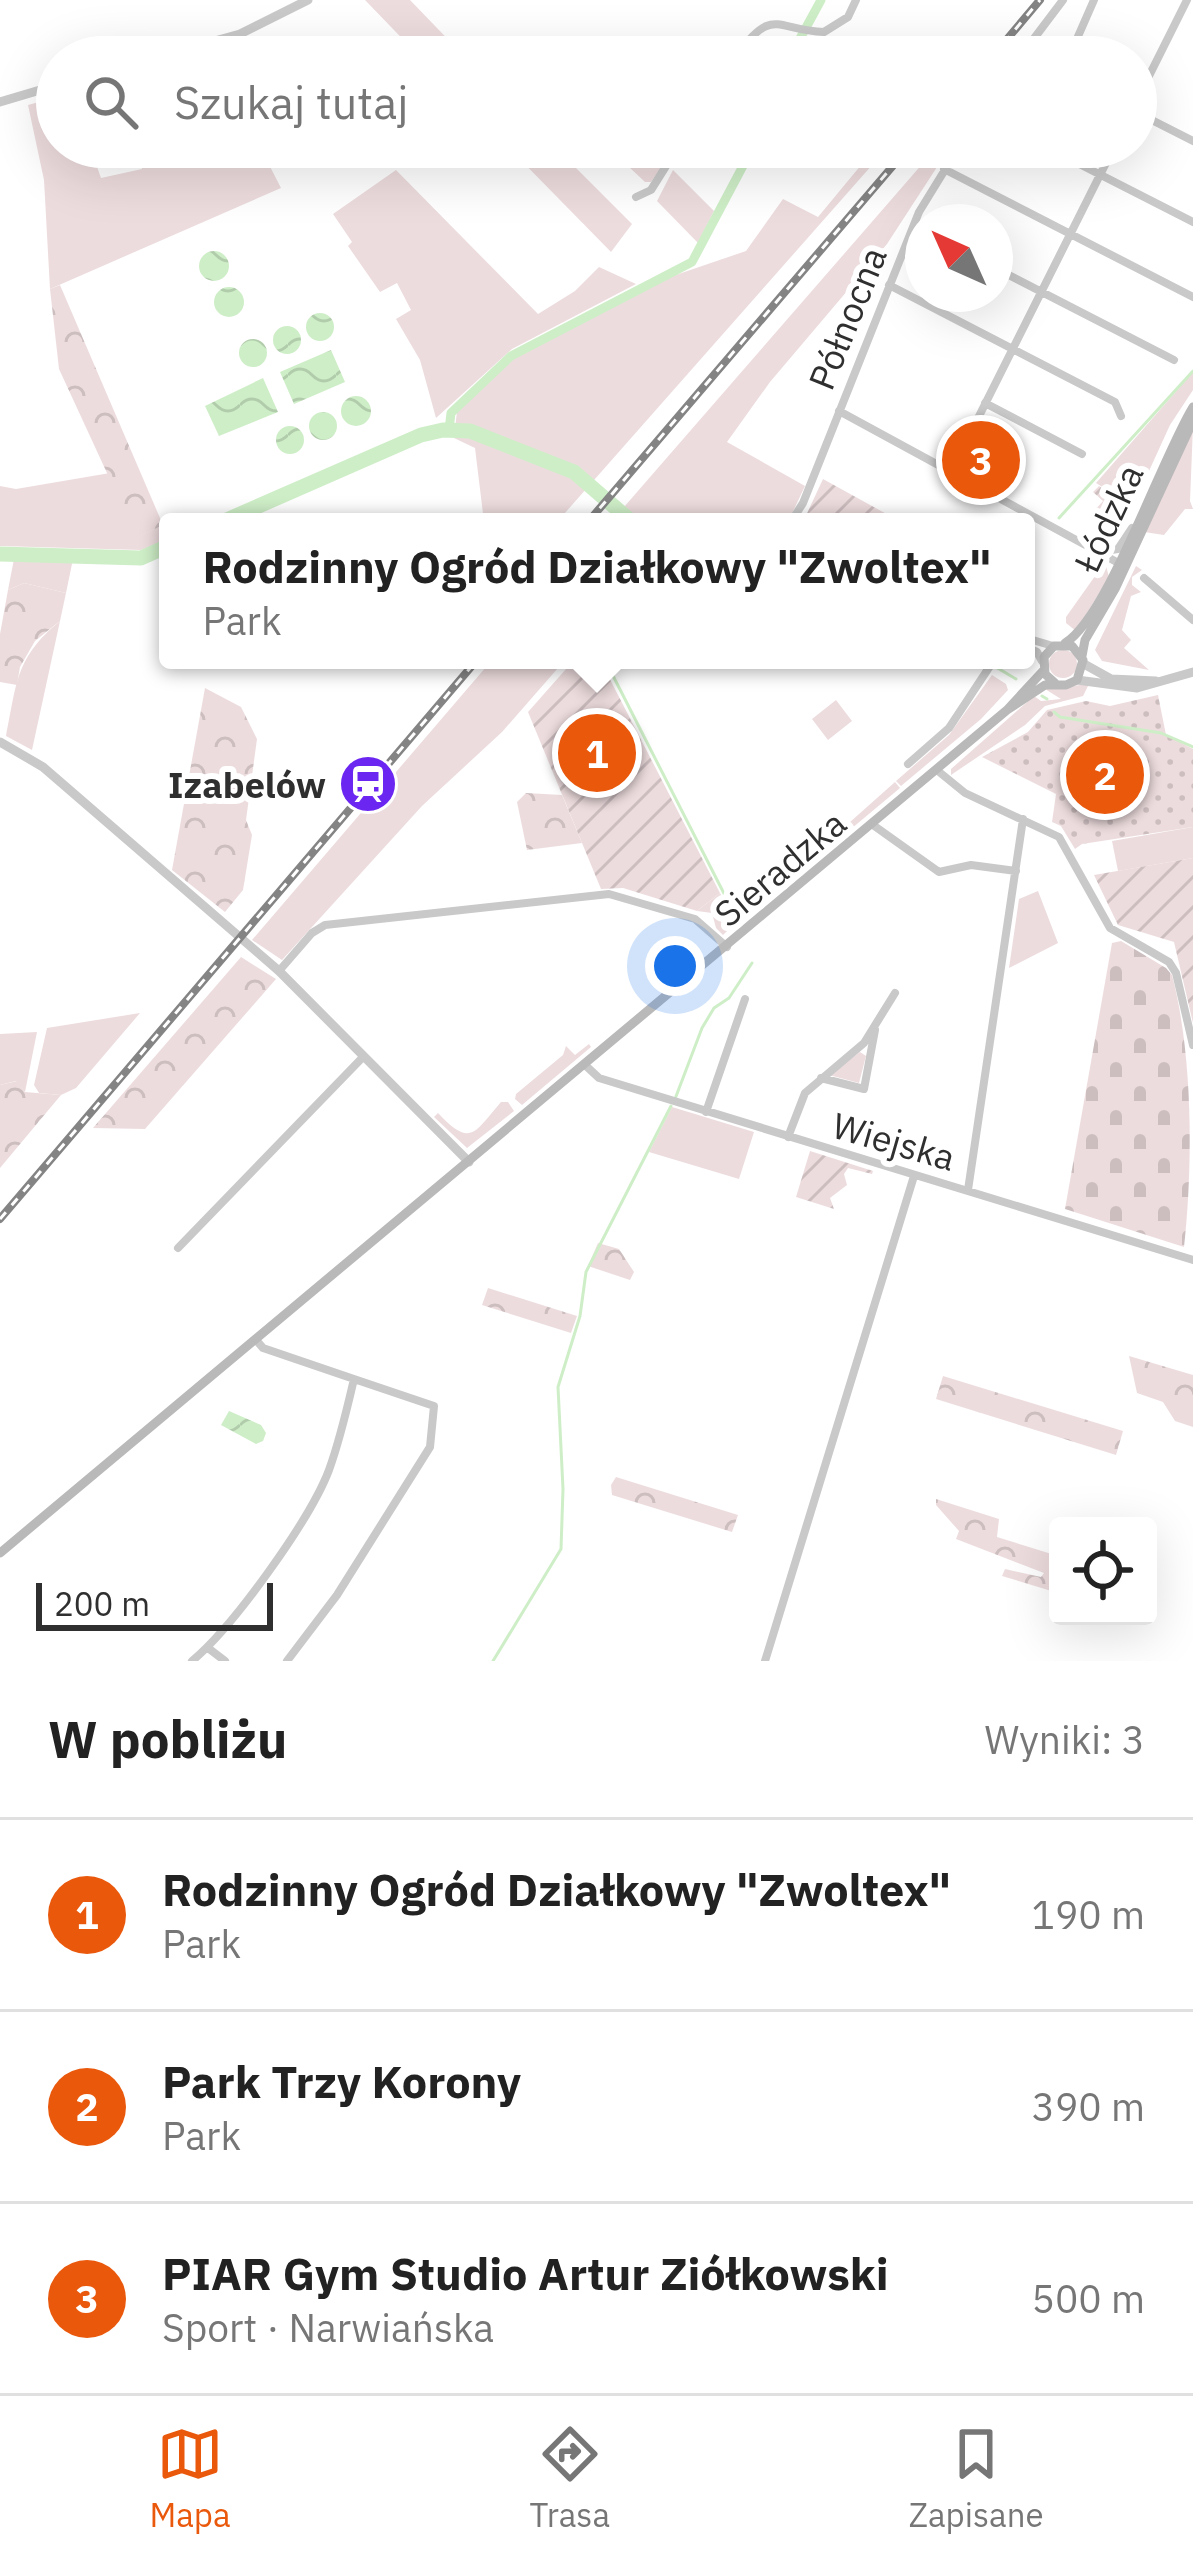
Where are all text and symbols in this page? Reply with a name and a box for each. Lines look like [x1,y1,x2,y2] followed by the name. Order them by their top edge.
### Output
[36,36,1157,168] search box
[78,69,144,135] icon: search
[174,73,408,131] text: Szukaj tutaj
[905,204,1013,312] north arrow
[797,240,897,396] street label: Północna
[942,415,1020,505] pin: 3
[1062,457,1153,580] street label: Łódzka
[159,513,1035,669] popup
[203,537,991,595] text: Rodzinny Ogród Działkowy "Zwoltex"
[203,595,281,646] text: Park
[558,708,636,798] pin: 1
[1066,730,1144,820] pin: 2
[337,753,399,815] station icon: Izabelów
[168,761,326,808] place label: Izabelów
[705,799,855,937] street label: Sieradzka
[645,936,705,996] your location
[827,1101,961,1181] street label: Wiejska
[1049,1517,1157,1625] map controls
[1049,1517,1157,1625] button: locate
[36,1577,273,1630] scale bar
[54,1582,150,1625] text: 200 m
[48,1706,287,1772] text: W pobliżu
[985,1714,1145,1765] text: Wyniki: 3
[162,1860,951,1918] text: Rodzinny Ogród Działkowy "Zwoltex"
[75,1889,99,1940] text: 1
[1032,1889,1145,1940] text: 190 m
[162,1918,241,1969] text: Park
[162,2052,521,2110] text: Park Trzy Korony
[75,2081,99,2132] text: 2
[1032,2081,1145,2132] text: 390 m
[162,2110,241,2161] text: Park
[162,2244,889,2302] text: PIAR Gym Studio Artur Ziółkowski
[75,2273,99,2324] text: 3
[1032,2273,1145,2324] text: 500 m
[162,2302,494,2353] text: Sport · Narwiańska
[149,2421,231,2536] tab: Mapa
[529,2421,610,2536] tab: Trasa
[909,2421,1044,2536] tab: Zapisane

